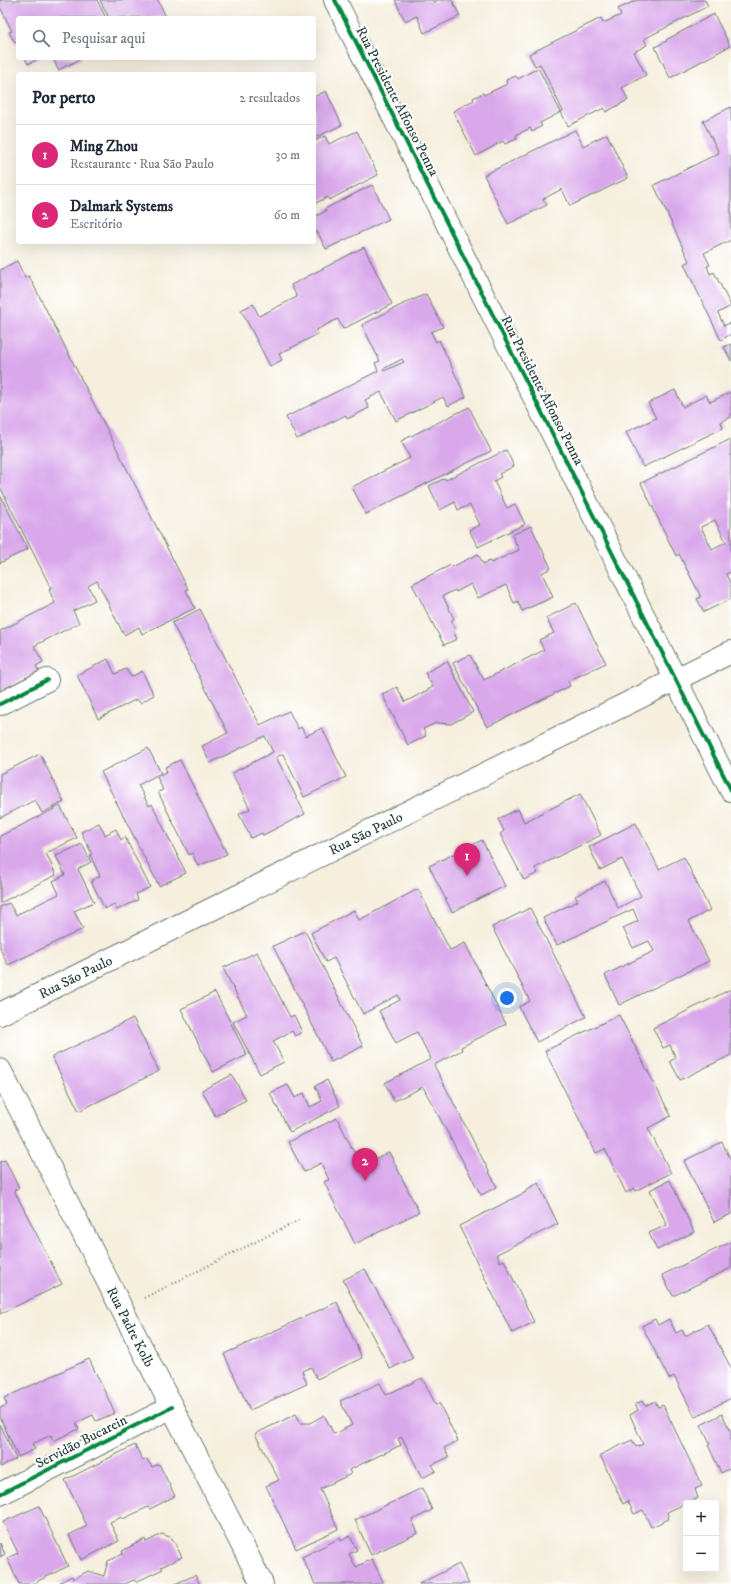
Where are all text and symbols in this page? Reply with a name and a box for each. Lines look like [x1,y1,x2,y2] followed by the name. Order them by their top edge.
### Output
[16,16,316,60] search box
[352,24,443,179] street label: Rua Presidente Affonso Penna
[30,27,52,49] icon: search
[62,29,145,48] text: Pesquisar aqui
[32,87,95,109] text: Por perto
[239,90,300,106] text: 2 resultados
[70,137,138,156] text: Ming Zhou
[43,147,47,163] text: 1
[276,147,300,163] text: 30 m
[70,156,214,172] text: Restaurante · Rua São Paulo
[70,197,173,216] text: Dalmark Systems
[42,207,48,223] text: 2
[274,207,300,223] text: 60 m
[70,216,122,232] text: Escritório
[497,313,588,468] street label: Rua Presidente Affonso Penna
[326,808,406,860] street label: Rua São Paulo
[454,843,480,876] pin: 1
[36,952,116,1003] street label: Rua São Paulo
[497,988,517,1008] your location
[352,1148,378,1181] pin: 2
[102,1284,158,1370] street label: Rua Padre Kolb
[33,1411,131,1473] street label: Servidão Bucarein
[683,1500,719,1572] map controls
[683,1500,719,1536] button: +
[683,1536,719,1572] button: −

